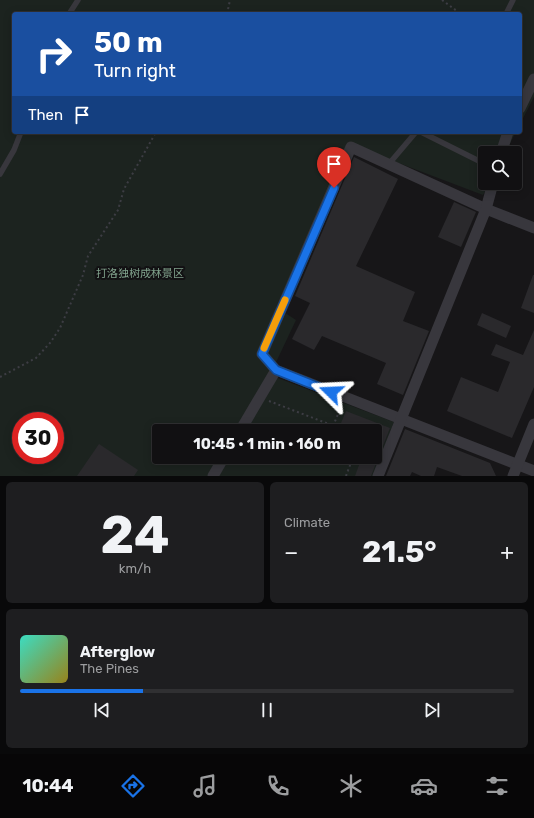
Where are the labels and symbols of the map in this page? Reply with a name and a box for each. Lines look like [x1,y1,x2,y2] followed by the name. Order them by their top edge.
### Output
[317,147,351,188] pin
[96,267,184,280] park label: 打洛独树成林景区
[310,371,352,413] position arrow
[12,412,64,464] speed limit sign: 30

